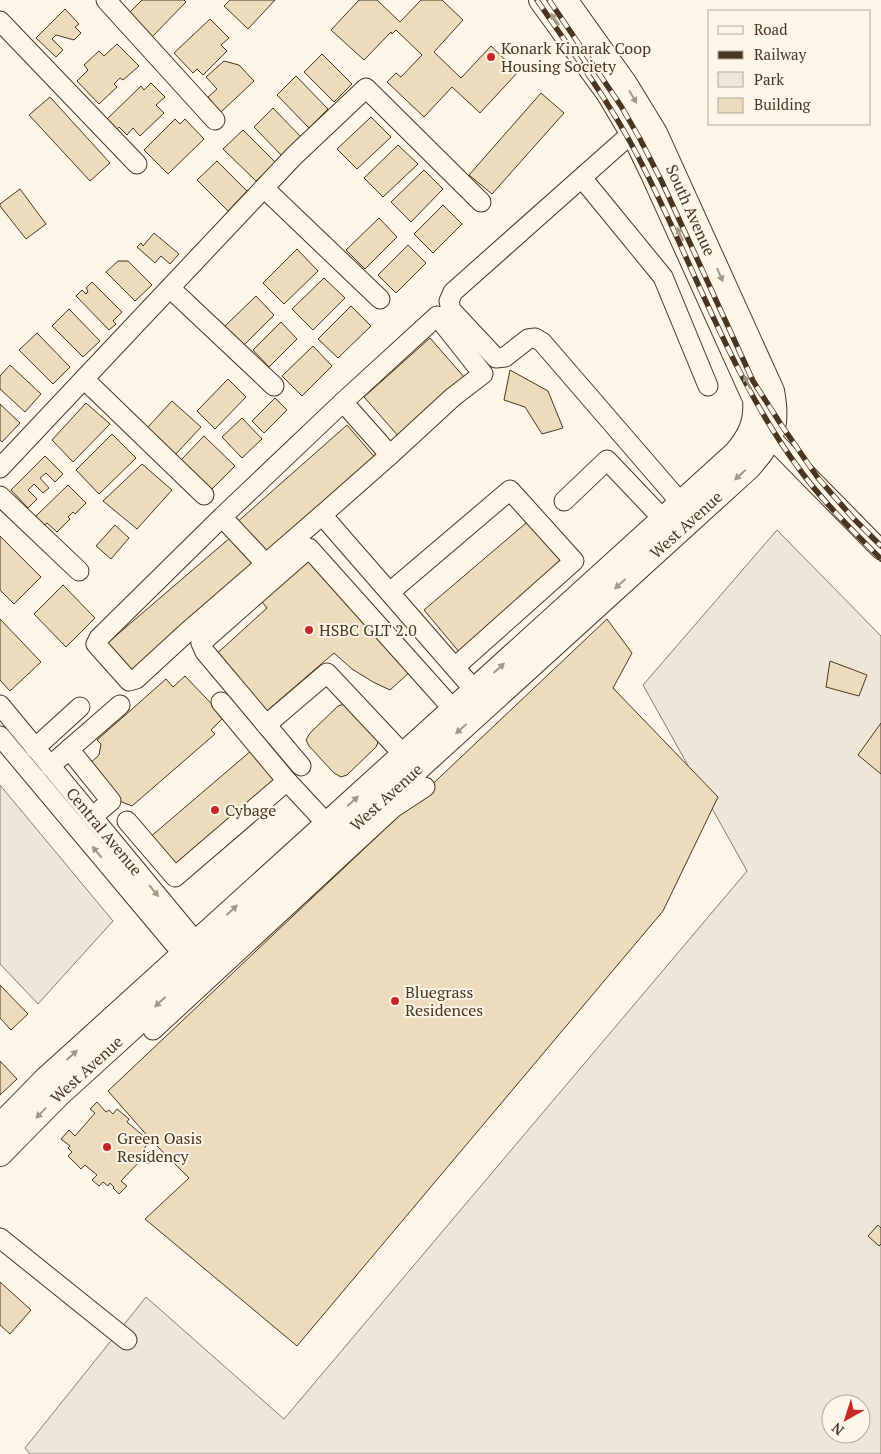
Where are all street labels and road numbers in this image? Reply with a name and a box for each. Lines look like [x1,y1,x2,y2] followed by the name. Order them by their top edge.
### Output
[661,161,721,259] street label: South Avenue
[645,486,727,563] street label: West Avenue
[345,758,427,836] street label: West Avenue
[61,783,148,880] street label: Central Avenue
[45,1031,127,1108] street label: West Avenue

